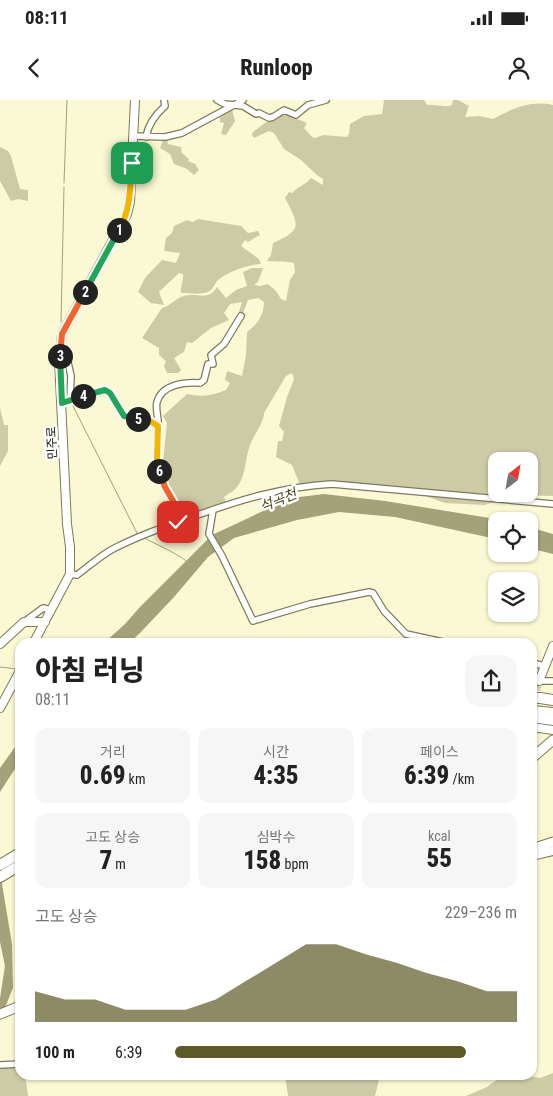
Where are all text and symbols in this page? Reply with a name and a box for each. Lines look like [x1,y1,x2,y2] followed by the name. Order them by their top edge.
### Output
[25,6,69,29] text: 08:11
[20,54,48,82] icon: back
[505,54,533,82] icon: person
[240,55,313,80] text: Runloop
[111,142,153,184] pin
[118,149,146,177] icon: arrive
[106,218,132,242] pin: 1
[116,222,123,238] text: 1
[72,280,98,304] pin: 2
[82,284,89,300] text: 2
[48,344,72,368] pin: 3
[57,348,64,364] text: 3
[70,384,96,408] pin: 4
[80,388,87,404] text: 4
[126,406,150,432] pin: 5
[135,411,142,427] text: 5
[44,426,60,460] street label: 민주로
[488,452,538,502] north arrow
[488,452,538,622] map controls
[146,458,172,484] pin: 6
[156,463,163,479] text: 6
[257,485,300,515] water label: 석곡천
[157,501,199,543] pin
[164,508,192,536] icon: check
[488,512,538,562] button: locate
[488,572,538,622] button: layers
[35,654,145,687] text: 아침 러닝
[465,655,517,707] button: share
[35,690,70,709] text: 08:11
[100,744,126,760] text: 거리
[263,744,289,760] text: 시간
[420,744,459,760] text: 페이스
[80,761,125,790] text: 0.69
[253,761,299,790] text: 4:35
[404,761,449,790] text: 6:39
[125,771,145,787] text: km
[449,771,475,787] text: /km
[428,828,451,844] text: kcal
[85,829,140,845] text: 고도 상승
[257,829,295,845] text: 심박수
[427,844,452,873] text: 55
[99,846,112,875] text: 7
[243,846,281,875] text: 158
[112,856,126,872] text: m
[281,856,309,872] text: bpm
[445,903,517,922] text: 229–236 m
[35,907,98,926] text: 고도 상승
[35,1043,75,1062] text: 100 m
[115,1043,142,1062] text: 6:39

